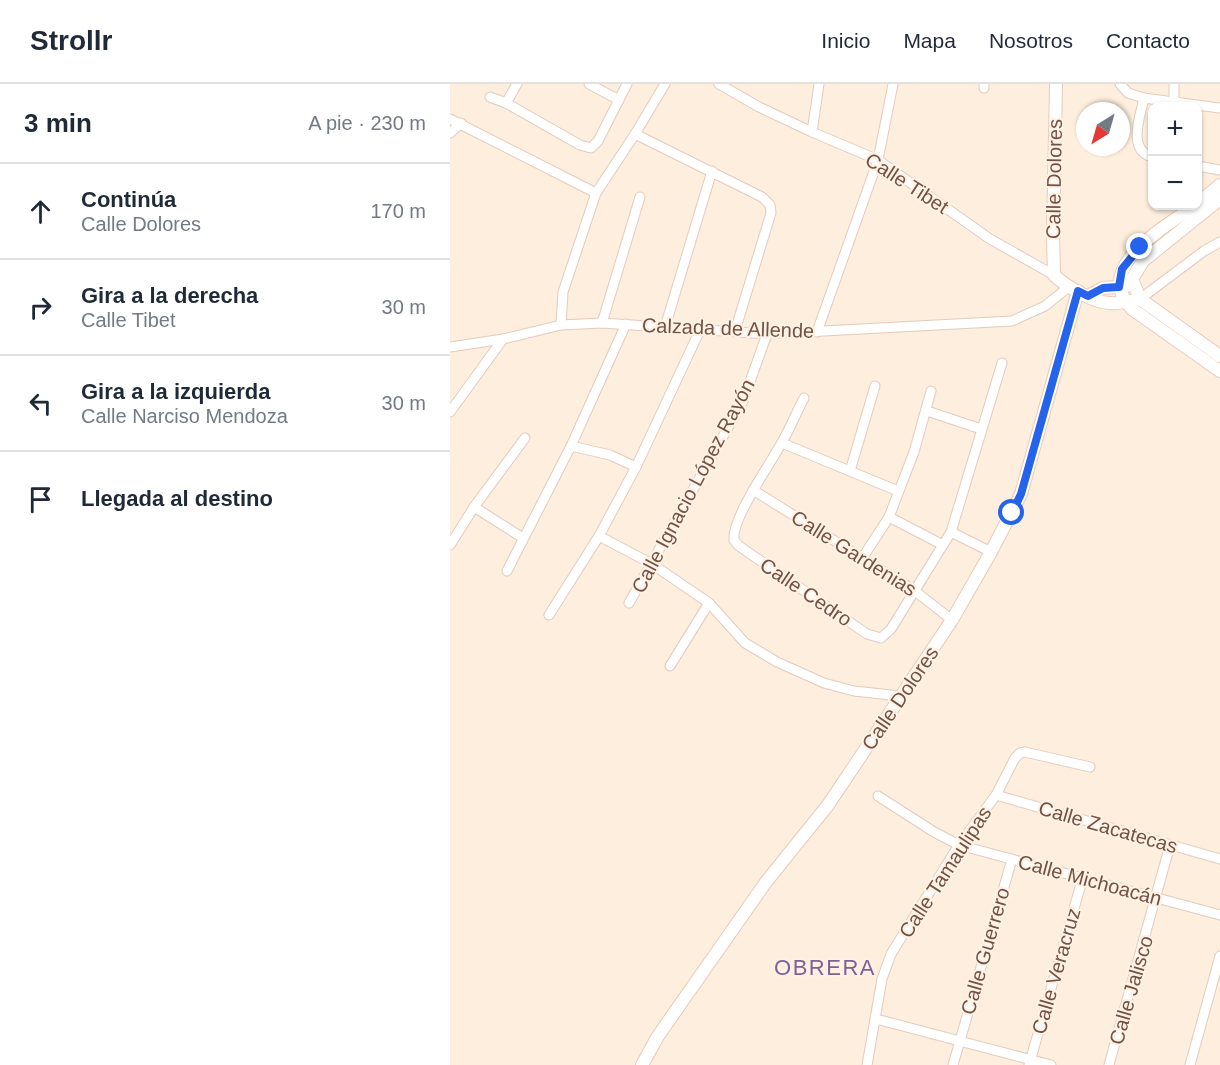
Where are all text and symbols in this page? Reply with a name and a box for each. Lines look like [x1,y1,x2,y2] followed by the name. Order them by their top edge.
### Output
[30,25,112,56] text: Strollr
[821,29,870,52] text: Inicio
[903,29,956,52] text: Mapa
[989,29,1073,52] text: Nosotros
[1106,29,1190,52] text: Contacto
[1076,102,1130,156] north arrow
[1148,102,1202,210] map controls
[1148,102,1202,156] button: +
[24,108,92,138] text: 3 min
[308,112,426,134] text: A pie · 230 m
[1042,119,1066,239] street label: Calle Dolores
[861,148,953,218] street label: Calle Tibet
[1148,156,1202,210] button: −
[81,187,176,212] text: Continúa
[24,195,57,228] icon: ahead
[370,200,426,222] text: 170 m
[81,213,201,235] text: Calle Dolores
[1126,233,1152,259] route end
[81,283,258,308] text: Gira a la derecha
[24,291,57,324] icon: right
[382,296,426,318] text: 30 m
[81,309,176,331] text: Calle Tibet
[641,314,815,342] street label: Calzada de Allende
[627,375,759,597] street label: Calle Ignacio López Rayón
[81,379,271,404] text: Gira a la izquierda
[24,387,57,420] icon: left
[382,392,426,414] text: 30 m
[81,405,288,427] text: Calle Narciso Mendoza
[24,483,57,516] icon: arrive
[81,486,273,511] text: Llegada al destino
[998,499,1024,525] route start
[787,506,921,600] street label: Calle Gardenias
[756,553,856,631] street label: Calle Cedro
[857,642,943,754] street label: Calle Dolores
[1036,797,1180,857] street label: Calle Zacatecas
[894,802,996,942] street label: Calle Tamaulipas
[1016,850,1164,910] street label: Calle Michoacán
[956,885,1014,1017] street label: Calle Guerrero
[1028,905,1084,1037] street label: Calle Veracruz
[1105,933,1157,1047] street label: Calle Jalisco
[774,955,876,980] district label: OBRERA

